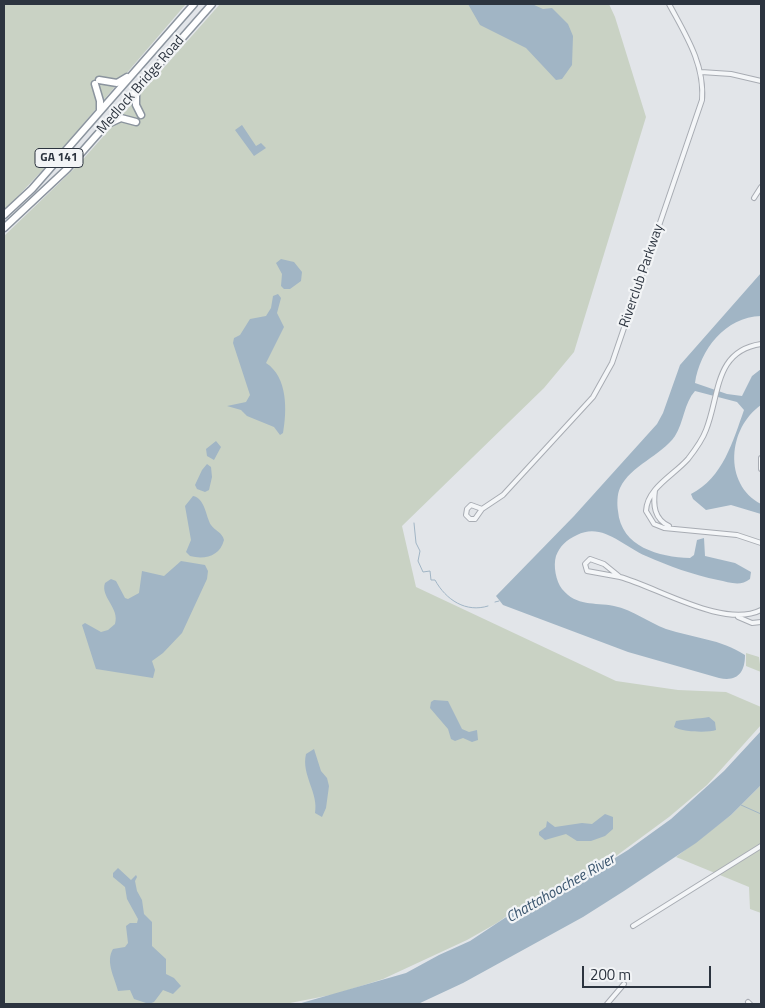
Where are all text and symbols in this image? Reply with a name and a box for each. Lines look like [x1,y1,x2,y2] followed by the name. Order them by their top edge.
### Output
[94,33,188,137] street label: Medlock Bridge Road
[35,148,83,168] road number: GA 141
[616,222,668,330] street label: Riverclub Parkway
[503,851,619,927] water label: Chattahoochee River
[585,956,714,988] scale bar
[590,963,631,986] text: 200 m

